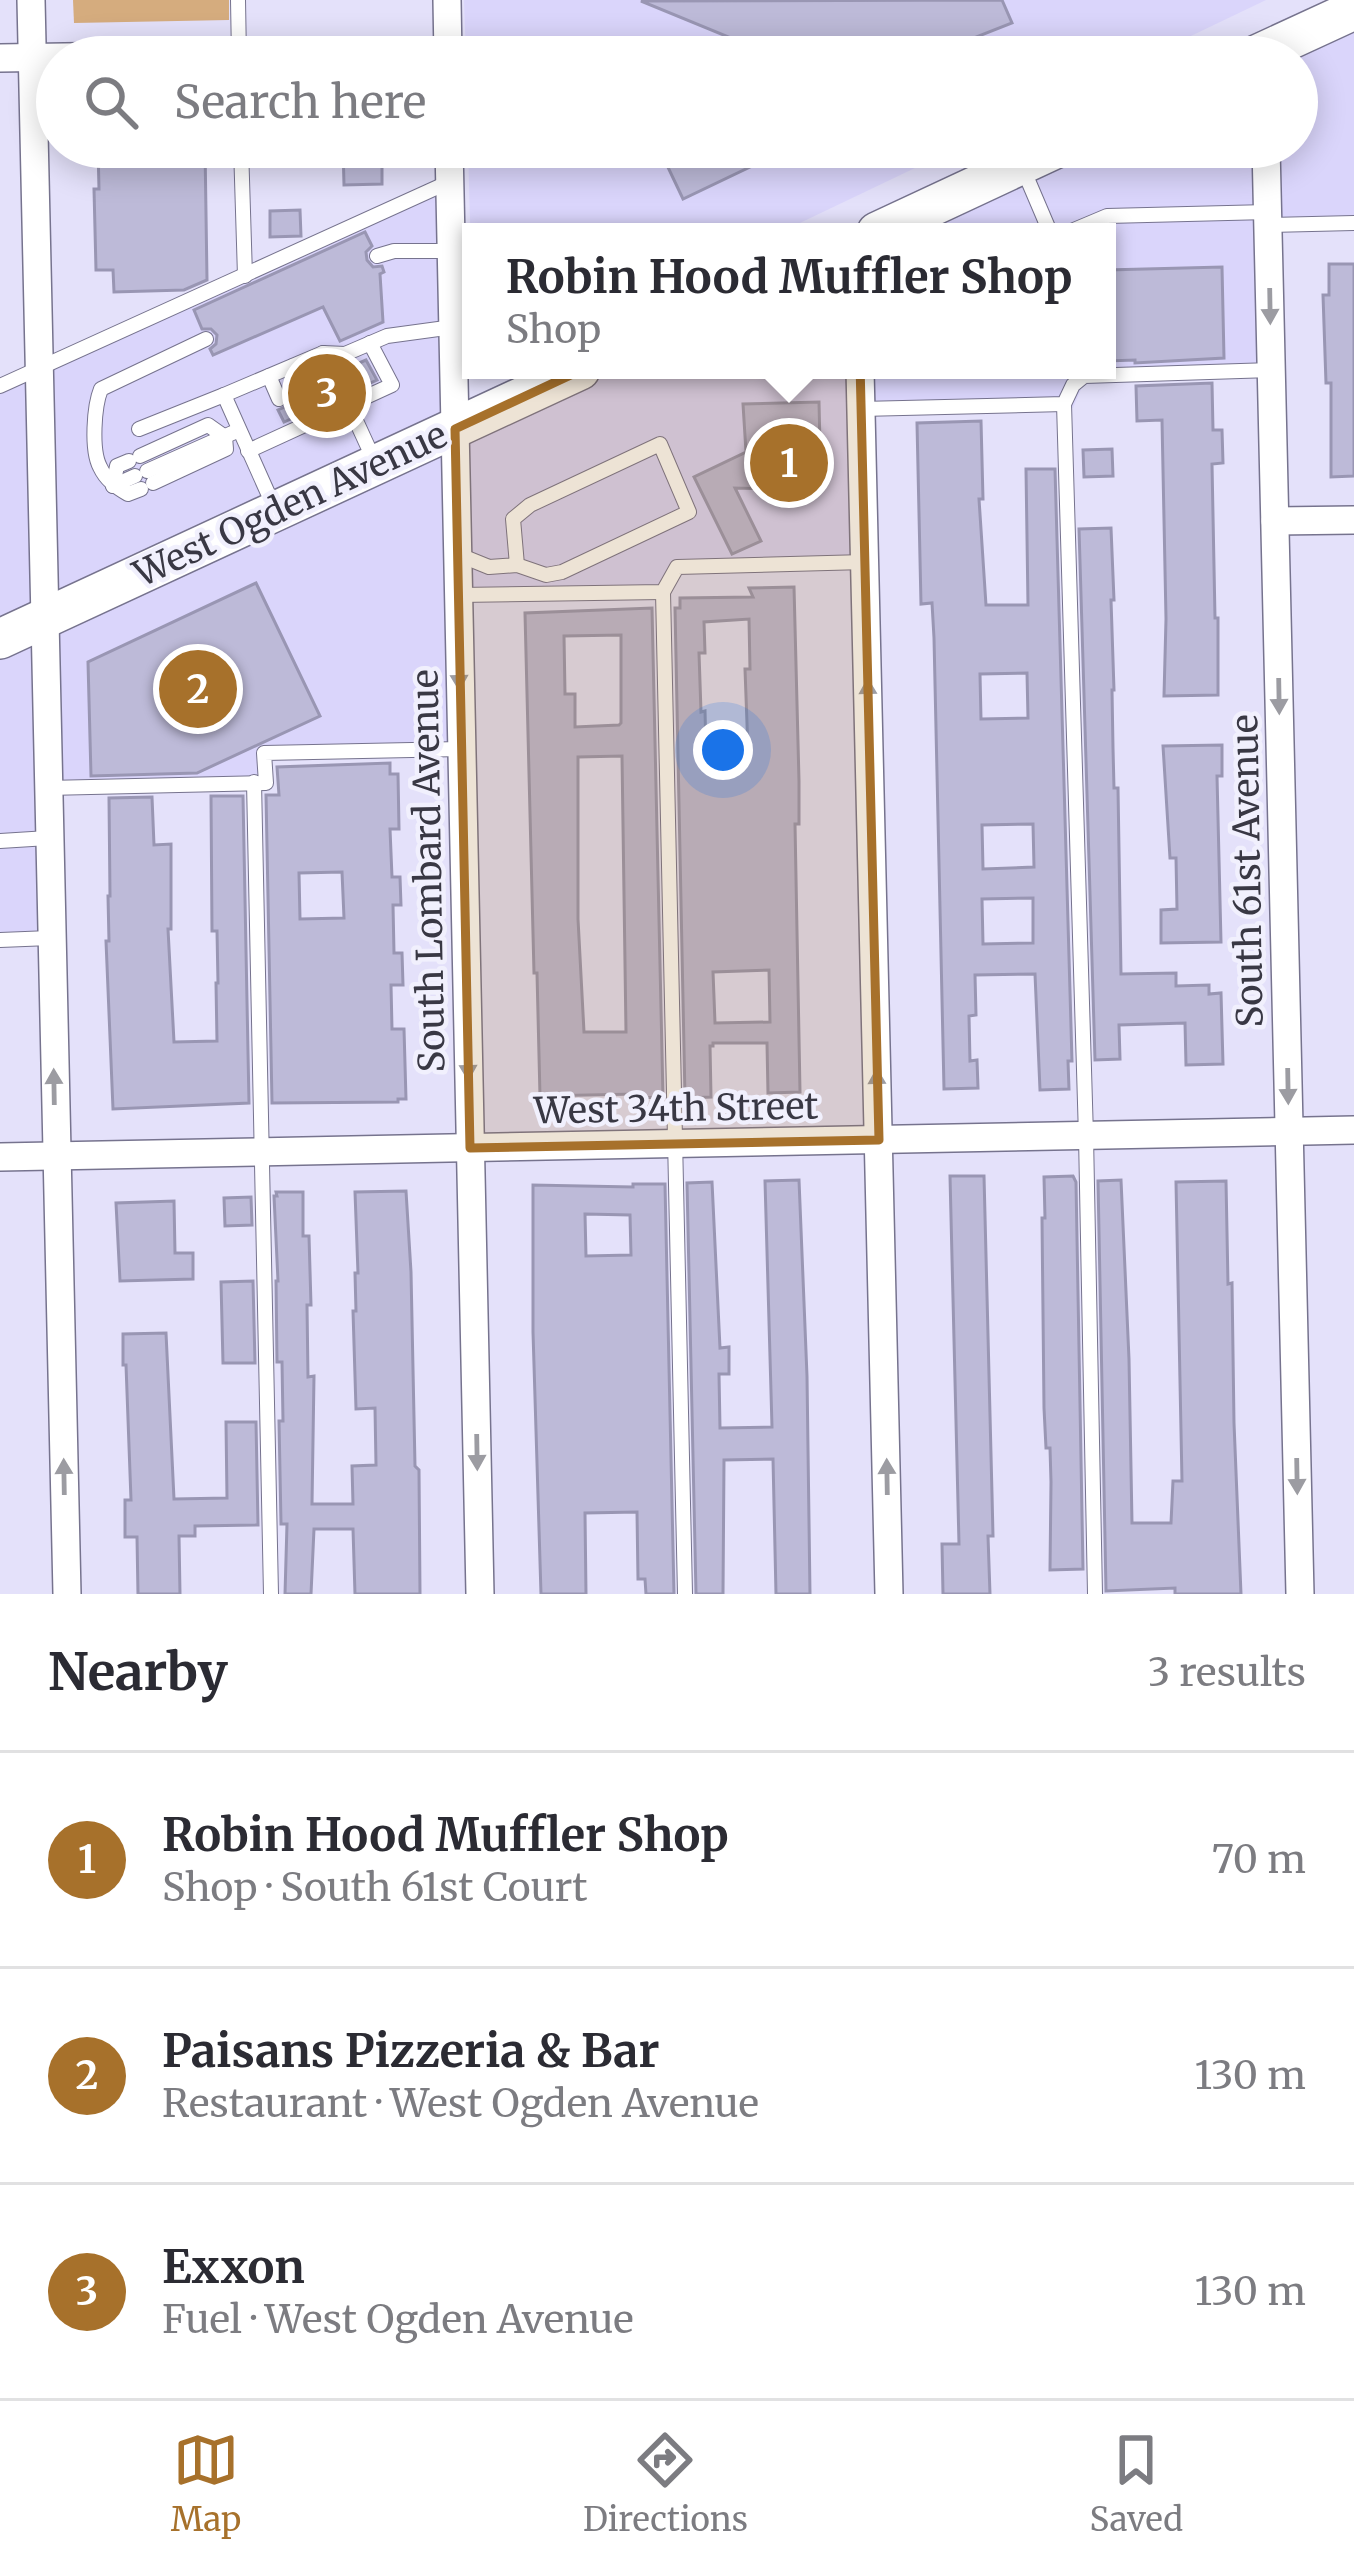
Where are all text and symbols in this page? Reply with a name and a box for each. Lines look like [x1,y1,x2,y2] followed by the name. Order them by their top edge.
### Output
[36,36,1318,168] search box
[78,69,144,135] icon: search
[174,74,426,130] text: Search here
[462,223,1116,379] popup
[506,249,1072,305] text: Robin Hood Muffler Shop
[1260,288,1279,326] one-way arrow
[506,305,601,354] text: Shop
[288,348,366,438] pin: 3
[126,412,454,597] street label: West Ogden Avenue
[750,418,828,508] pin: 1
[159,644,237,734] pin: 2
[450,654,469,692] one-way arrow
[402,669,455,1073] street label: South Lombard Avenue
[859,677,878,715] one-way arrow
[1269,678,1288,716] one-way arrow
[1222,714,1273,1028] street label: South 61st Avenue
[693,720,753,780] your location
[458,1044,477,1082] one-way arrow
[45,1067,64,1105] one-way arrow
[868,1067,887,1105] one-way arrow
[1279,1068,1298,1106] one-way arrow
[532,1084,819,1133] street label: West 34th Street
[467,1434,486,1472] one-way arrow
[54,1457,73,1495] one-way arrow
[877,1457,896,1495] one-way arrow
[1288,1458,1307,1496] one-way arrow
[48,1640,228,1704] text: Nearby
[1148,1648,1306,1697] text: 3 results
[162,1807,729,1863] text: Robin Hood Muffler Shop
[78,1835,96,1884] text: 1
[1212,1835,1306,1884] text: 70 m
[162,1863,587,1912] text: Shop · South 61st Court
[162,2023,659,2079] text: Paisans Pizzeria & Bar
[76,2051,98,2100] text: 2
[1194,2051,1306,2100] text: 130 m
[162,2079,759,2128] text: Restaurant · West Ogden Avenue
[162,2239,305,2295] text: Exxon
[76,2267,98,2316] text: 3
[1194,2267,1306,2316] text: 130 m
[162,2295,634,2344] text: Fuel · West Ogden Avenue
[171,2427,241,2540] tab: Map
[583,2427,748,2540] tab: Directions
[1090,2427,1183,2540] tab: Saved

